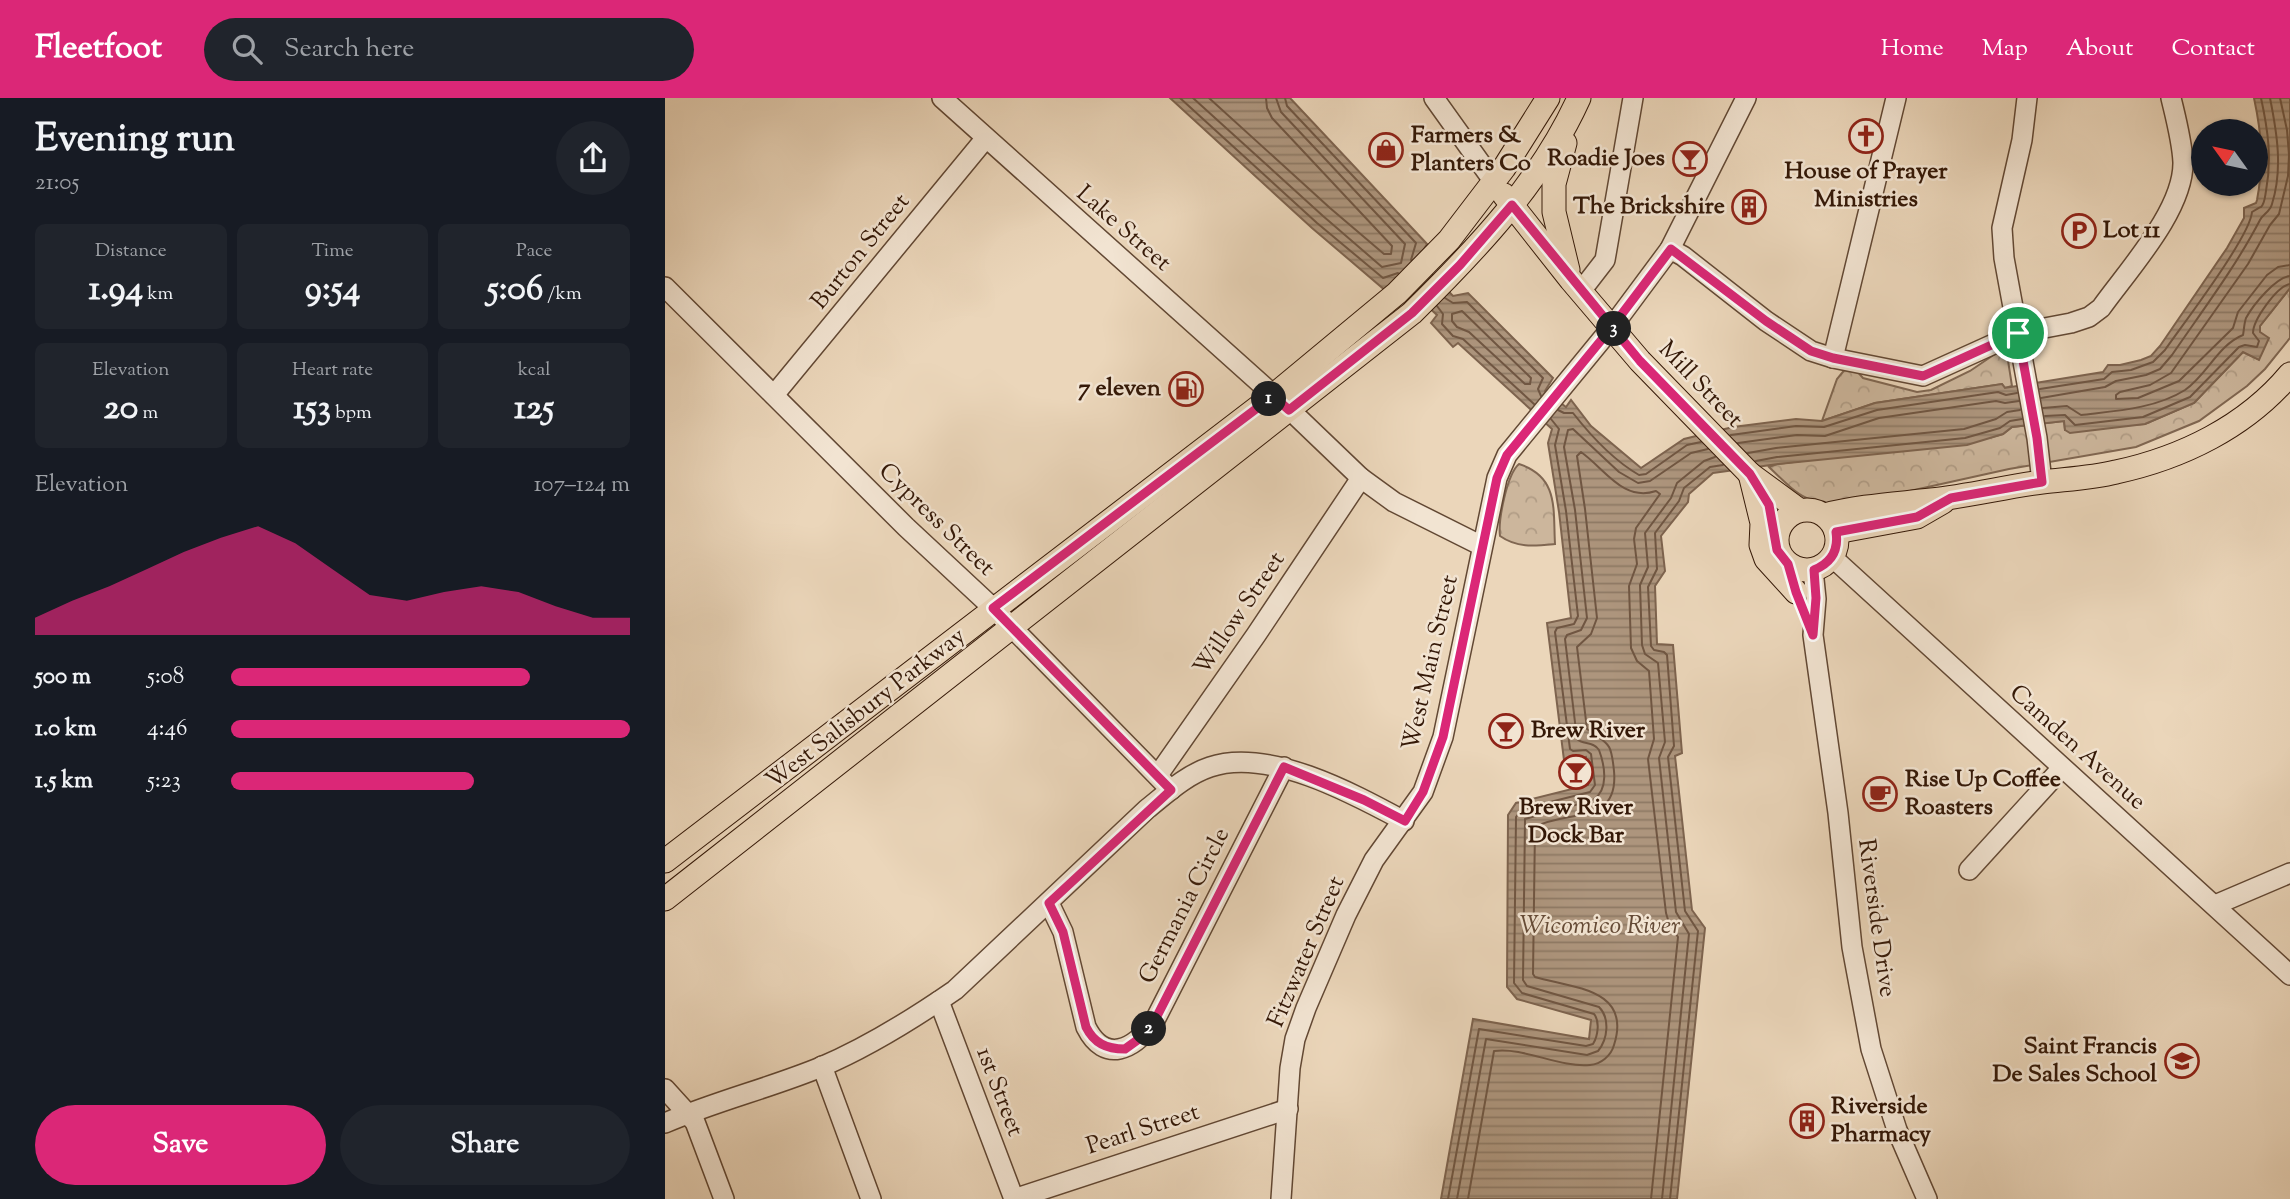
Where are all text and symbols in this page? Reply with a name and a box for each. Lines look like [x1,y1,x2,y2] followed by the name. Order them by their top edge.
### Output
[204,18,694,81] search box
[35,25,162,73] text: Fleetfoot
[228,30,266,68] icon: search
[284,31,414,68] text: Search here
[1881,32,1944,66] text: Home
[1982,32,2028,66] text: Map
[2066,32,2133,66] text: About
[2171,32,2255,66] text: Contact
[35,114,235,168] text: Evening run
[1847,117,1885,155] church icon: House of Prayer Ministries
[1411,119,1531,181] place label: Farmers & Planters Co
[2191,119,2268,196] north arrow
[2191,119,2268,196] map controls
[556,121,630,195] button: share
[1367,131,1405,169] shop icon: Farmers & Planters Co
[1671,140,1709,178] bar icon: Roadie Joes
[1547,142,1665,176] place label: Roadie Joes
[1785,155,1948,217] place label: House of Prayer Ministries
[35,167,79,200] text: 21:05
[1068,178,1178,280] street label: Lake Street
[804,187,918,317] street label: Burton Street
[1730,188,1768,226] building icon: The Brickshire
[1573,190,1725,224] place label: The Brickshire
[2060,212,2098,250] parking icon: Lot 11
[2103,214,2161,248] place label: Lot 11
[95,238,167,265] text: Distance
[311,238,354,265] text: Time
[516,238,552,265] text: Pace
[88,265,143,316] text: 1.94
[305,265,360,316] text: 9:54
[487,265,543,316] text: 5:06
[143,281,173,308] text: km
[543,281,582,308] text: /km
[1988,303,2048,363] pin
[1597,312,1632,346] pin: 3
[1999,314,2037,352] icon: arrive
[1610,315,1617,342] text: 3
[1650,334,1750,436] street label: Mill Street
[92,357,169,384] text: Elevation
[292,357,373,384] text: Heart rate
[518,357,550,384] text: kcal
[1167,370,1205,408] fuel station icon: 7 eleven
[1078,372,1162,406] place label: 7 eleven
[1251,382,1287,416] pin: 1
[103,384,138,435] text: 20
[293,384,331,435] text: 153
[514,384,554,435] text: 125
[1265,385,1272,412] text: 1
[138,400,158,427] text: m
[331,400,372,427] text: bpm
[870,456,1002,584] street label: Cypress Street
[35,469,128,502] text: Elevation
[534,469,630,502] text: 107–124 m
[1186,545,1294,683] street label: Willow Street
[1394,572,1468,754] street label: West Main Street
[759,620,973,798] street label: West Salisbury Parkway
[35,661,91,694] text: 500 m
[147,661,184,694] text: 5:08
[2001,677,2153,819] street label: Camden Avenue
[1487,712,1525,750] bar icon: Brew River
[35,713,97,746] text: 1.0 km
[147,713,187,746] text: 4:46
[1531,714,1646,748] place label: Brew River
[1557,753,1595,791] bar icon: Brew River Dock Bar
[1905,763,2061,825] place label: Rise Up Coffee Roasters
[35,765,93,798] text: 1.5 km
[147,765,181,798] text: 5:23
[1861,775,1899,813] cafe icon: Rise Up Coffee Roasters
[1519,791,1634,853] place label: Brew River Dock Bar
[1131,822,1239,990] street label: Germania Circle
[1848,837,1904,999] street label: Riverside Drive
[1260,871,1354,1033] street label: Fitzwater Street
[1520,908,1680,945] water label: Wicomico River
[1131,1012,1167,1046] pin: 2
[1144,1015,1153,1042] text: 2
[1992,1030,2157,1092] place label: Saint Francis De Sales School
[2163,1042,2201,1080] school or university icon: Saint Francis De Sales School
[966,1043,1032,1141] street label: 1st Street
[1831,1090,1931,1152] place label: Riverside Pharmacy
[1082,1096,1204,1164] street label: Pearl Street
[1788,1102,1826,1140] building icon: Riverside Pharmacy
[35,1105,326,1185] button: Save
[340,1105,630,1185] button: Share

